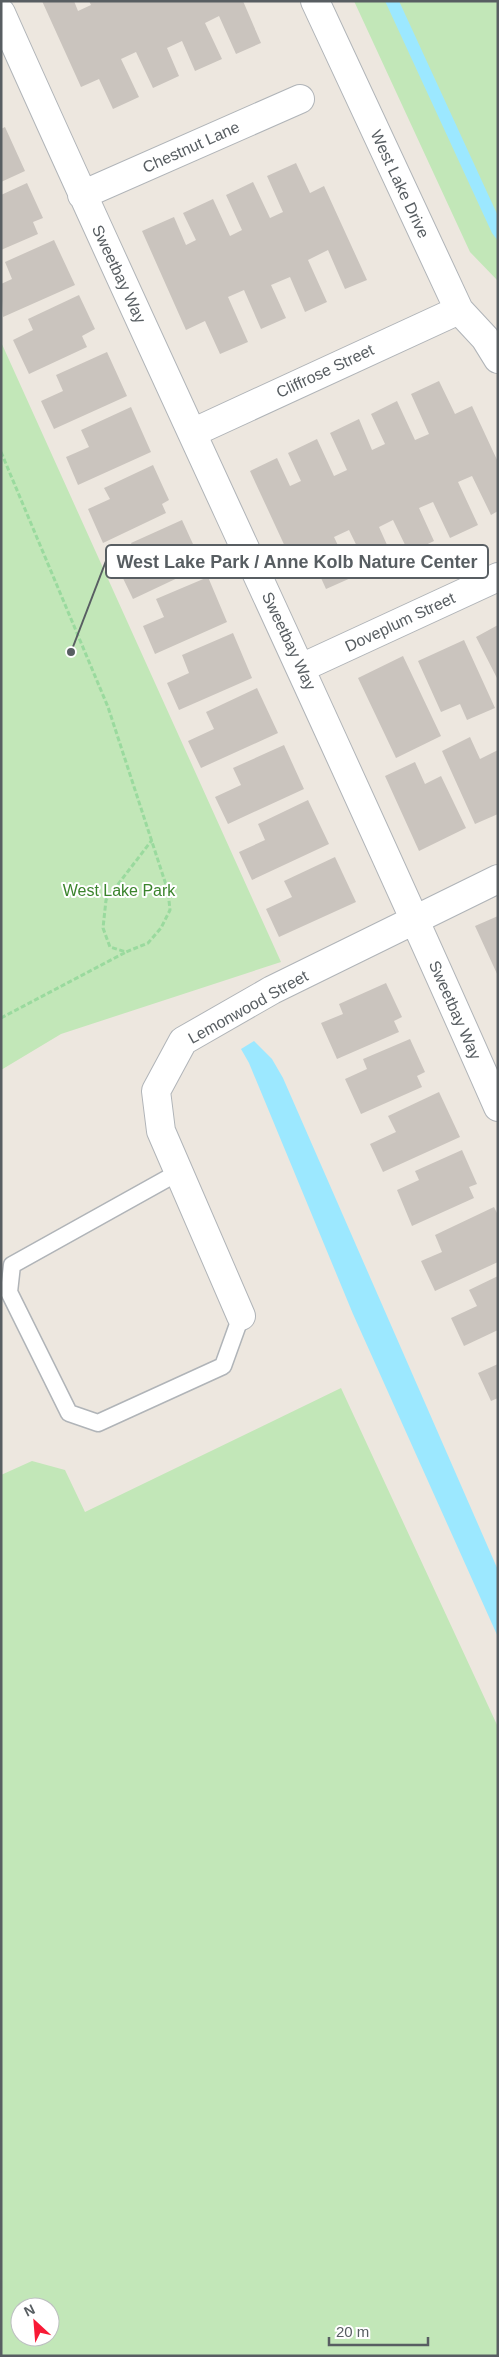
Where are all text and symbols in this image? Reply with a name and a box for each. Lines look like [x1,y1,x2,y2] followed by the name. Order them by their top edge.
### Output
[140,118,242,176] street label: Chestnut Lane
[368,127,432,241] street label: West Lake Drive
[89,222,149,326] street label: Sweetbay Way
[274,341,377,401] street label: Cliffrose Street
[106,545,488,578] callout: West Lake Park / Anne Kolb Nature Center
[116,552,478,572] text: West Lake Park / Anne Kolb Nature Center
[259,589,319,693] street label: Sweetbay Way
[342,589,458,655] street label: Doveplum Street
[63,882,176,899] park label: West Lake Park
[426,958,484,1062] street label: Sweetbay Way
[185,967,311,1047] street label: Lemonwood Street
[10,2297,60,2347] north arrow
[21,2301,37,2320] text: N
[329,2314,428,2346] scale bar
[336,2323,369,2340] text: 20 m

